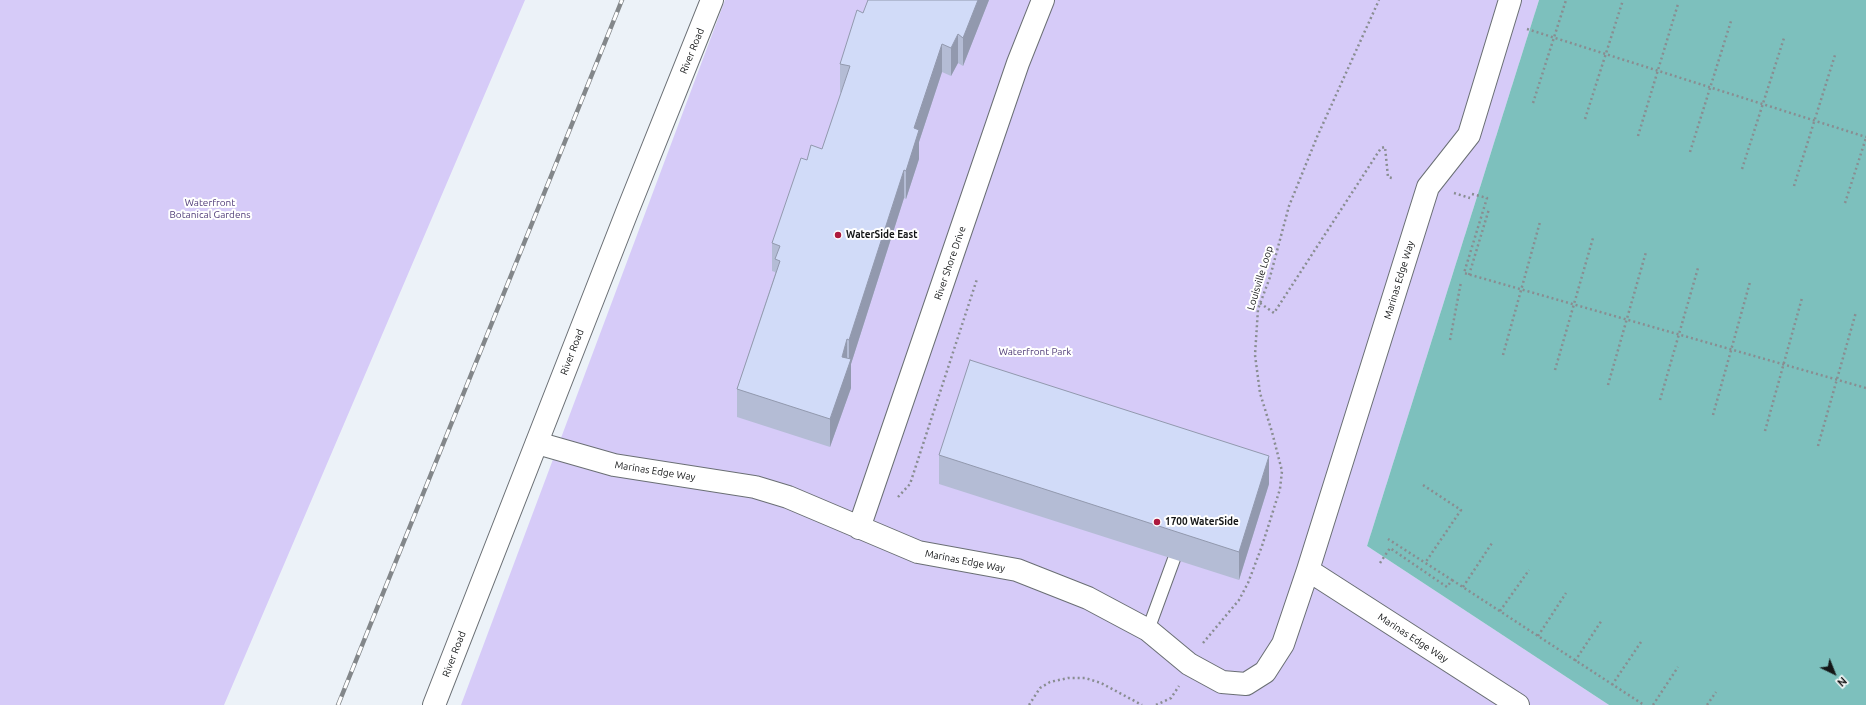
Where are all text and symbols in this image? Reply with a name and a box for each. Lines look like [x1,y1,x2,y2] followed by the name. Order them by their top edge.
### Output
[677,26,707,76] street label: River Road
[169,197,251,220] park label: Waterfront Botanical Gardens
[932,225,968,301] street label: River Shore Drive
[846,229,918,241] place label: WaterSide East
[833,230,843,240] marker: WaterSide East
[1381,239,1417,321] street label: Marinas Edge Way
[1245,244,1275,312] street label: Louisville Loop
[558,327,586,377] street label: River Road
[999,346,1071,358] park label: Waterfront Park
[614,459,696,483] street label: Marinas Edge Way
[1165,516,1239,528] place label: 1700 WaterSide
[1152,517,1162,527] marker: 1700 WaterSide
[924,547,1006,575] street label: Marinas Edge Way
[1376,611,1450,665] street label: Marinas Edge Way
[440,629,468,679] street label: River Road
[1814,653,1854,693] north arrow
[1835,675,1849,689] text: N

